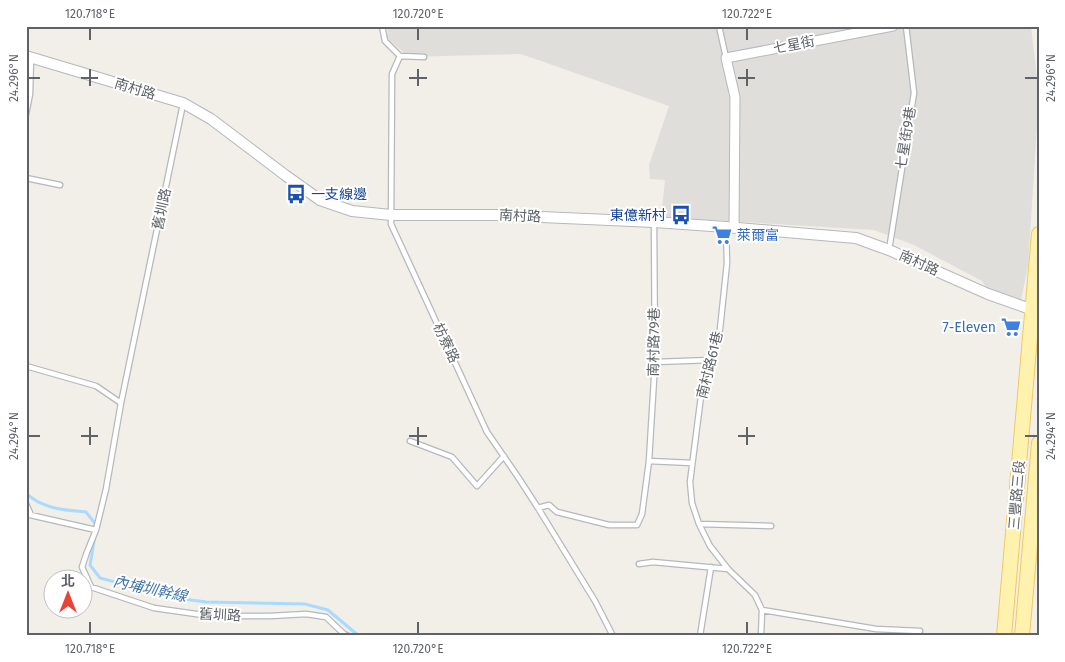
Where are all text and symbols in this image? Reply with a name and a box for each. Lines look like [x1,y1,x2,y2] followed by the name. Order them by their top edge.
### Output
[65,7,115,21] text: 120.718°E
[392,7,444,21] text: 120.720°E
[722,7,772,21] text: 120.722°E
[772,33,816,57] street label: 七星街
[7,54,21,102] text: 24.296°N
[1044,54,1058,102] text: 24.296°N
[112,75,158,103] street label: 南村路
[893,105,919,171] street label: 七星街9巷
[285,183,307,205] bus stop icon: 一支線邊
[311,186,367,203] place label: 一支線邊
[149,187,175,231] street label: 舊圳路
[670,204,692,226] bus stop icon: 東億新村
[499,206,541,226] street label: 南村路
[610,207,666,224] place label: 東億新村
[711,224,733,246] supermarket icon: 萊爾富
[737,227,779,244] place label: 萊爾富
[896,247,942,279] street label: 南村路
[645,307,663,377] street label: 南村路79巷
[1000,316,1022,338] supermarket icon: 7-Eleven
[942,319,996,336] place label: 7-Eleven
[429,320,463,366] street label: 枋寮路
[693,330,727,400] street label: 南村路61巷
[7,412,21,460] text: 24.294°N
[1044,412,1058,460] text: 24.294°N
[1005,459,1029,531] street label: 三豐路三段
[42,570,92,620] north arrow
[111,572,191,606] water label: 內埔圳幹線
[61,573,75,590] text: 北
[199,605,241,625] street label: 舊圳路
[65,642,115,656] text: 120.718°E
[392,642,444,656] text: 120.720°E
[722,642,772,656] text: 120.722°E

